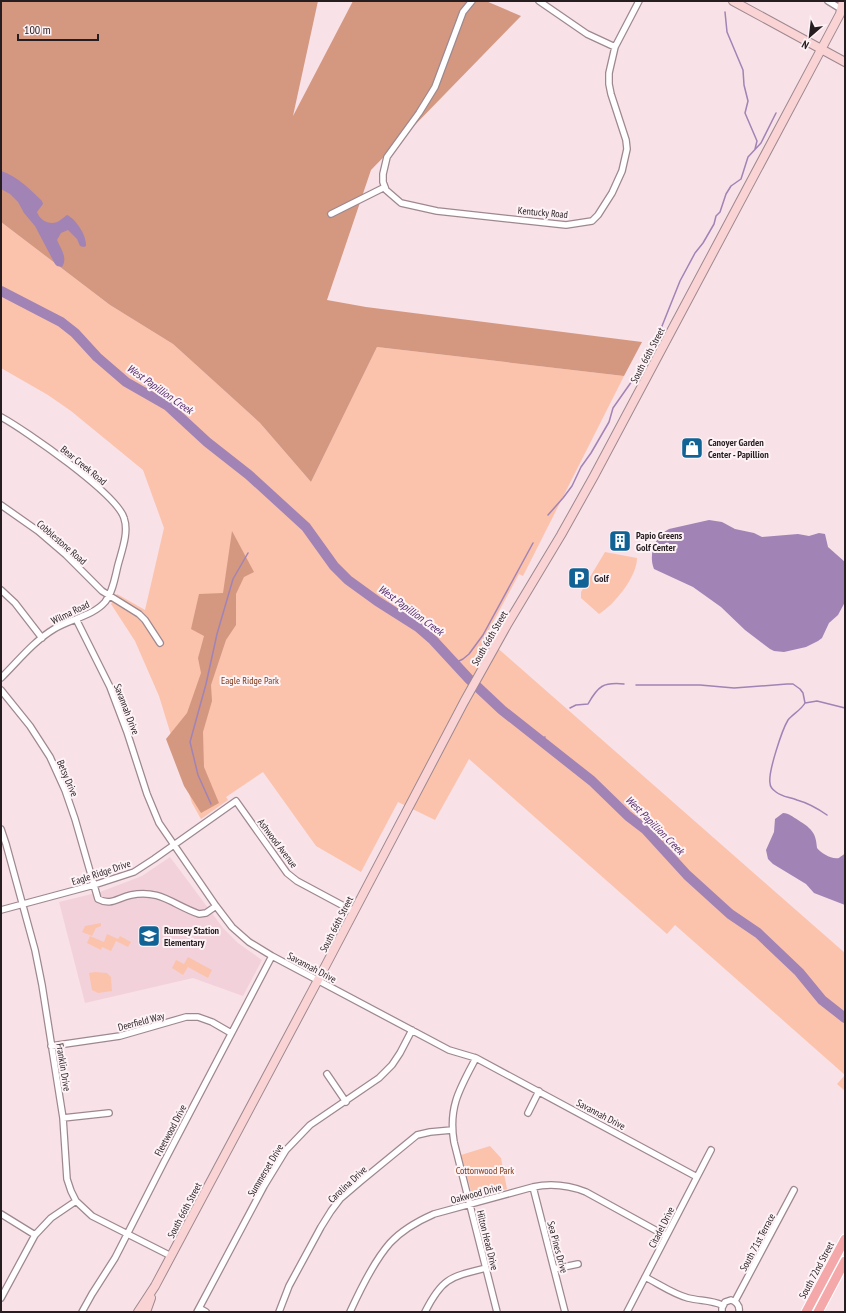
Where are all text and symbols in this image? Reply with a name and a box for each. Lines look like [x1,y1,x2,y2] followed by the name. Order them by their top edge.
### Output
[18,16,98,42] scale bar
[790,16,830,56] north arrow
[24,22,51,37] text: 100 m
[799,37,811,52] text: N
[517,204,569,221] street label: Kentucky Road
[627,325,668,385] street label: South 66th Street
[124,361,197,418] water label: West Papillion Creek
[679,435,705,461] shop icon: Canoyer Garden Center - Papillion
[708,436,769,461] place label: Canoyer Garden Center - Papillion
[58,443,109,488] street label: Bear Creek Road
[34,517,89,568] street label: Cobblestone Road
[607,528,633,554] building icon: Papio Greens Golf Center
[636,529,683,554] place label: Papio Greens Golf Center
[566,565,592,591] parking icon: Golf
[594,572,610,585] place label: Golf
[376,582,448,639] water label: West Papillion Creek
[49,598,91,627] street label: Wilma Road
[469,608,510,668] street label: South 66th Street
[221,674,279,687] park label: Eagle Ridge Park
[111,682,142,737] street label: Savannah Drive
[54,758,81,799] street label: Betsy Drive
[623,793,689,859] water label: West Papillion Creek
[255,816,300,871] street label: Ashwood Avenue
[70,857,132,888] street label: Eagle Ridge Drive
[317,894,356,954] street label: South 66th Street
[136,923,162,949] school or university icon: Rumsey Station Elementary
[164,924,220,949] place label: Rumsey Station Elementary
[285,949,338,986] street label: Savannah Drive
[117,1009,166,1034] street label: Deerfield Way
[53,1042,74,1092] street label: Franklin Drive
[574,1096,627,1133] street label: Savannah Drive
[151,1102,189,1158] street label: Fleetwood Drive
[245,1142,286,1199] street label: Summerset Drive
[325,1163,370,1206] street label: Carolina Drive
[456,1164,514,1177] park label: Cottonwood Park
[164,1180,205,1240] street label: South 66th Street
[449,1180,503,1207] street label: Oakwood Drive
[646,1204,677,1250] street label: Citadel Drive
[474,1209,501,1272] street label: Hilton Head Drive
[737,1211,778,1273] street label: South 71st Terrace
[544,1220,571,1275] street label: Sea Pines Drive
[796,1239,837,1301] street label: South 72nd Street

